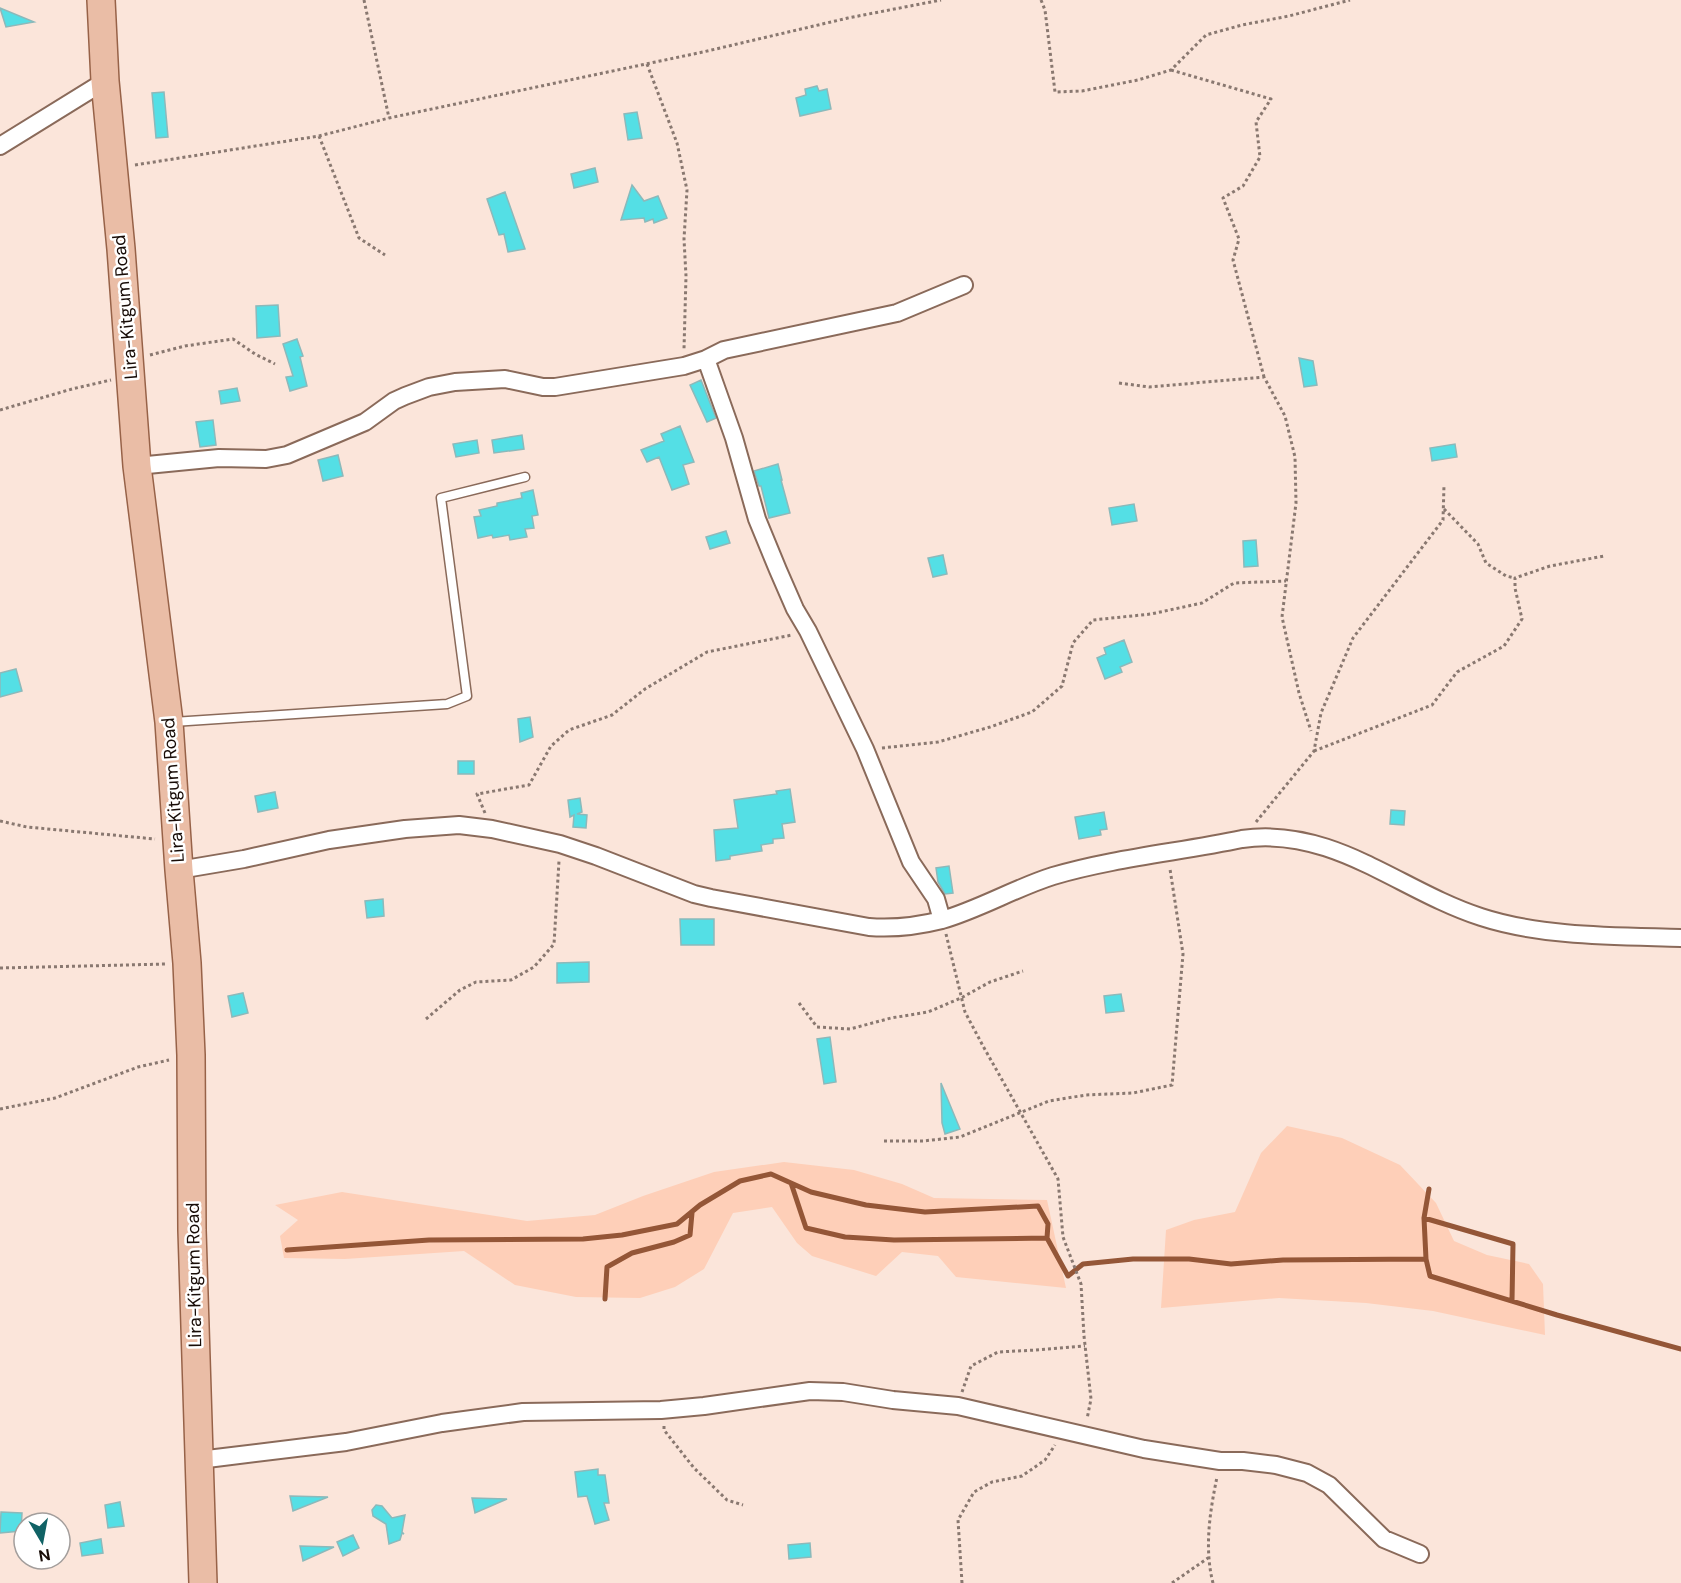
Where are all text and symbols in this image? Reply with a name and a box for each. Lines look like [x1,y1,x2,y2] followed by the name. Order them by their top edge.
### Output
[107,234,143,380] street label: Lira-Kitgum Road
[156,717,190,863] street label: Lira-Kitgum Road
[181,1202,207,1348] street label: Lira-Kitgum Road
[12,1511,72,1571] north arrow
[37,1544,52,1567] text: N

